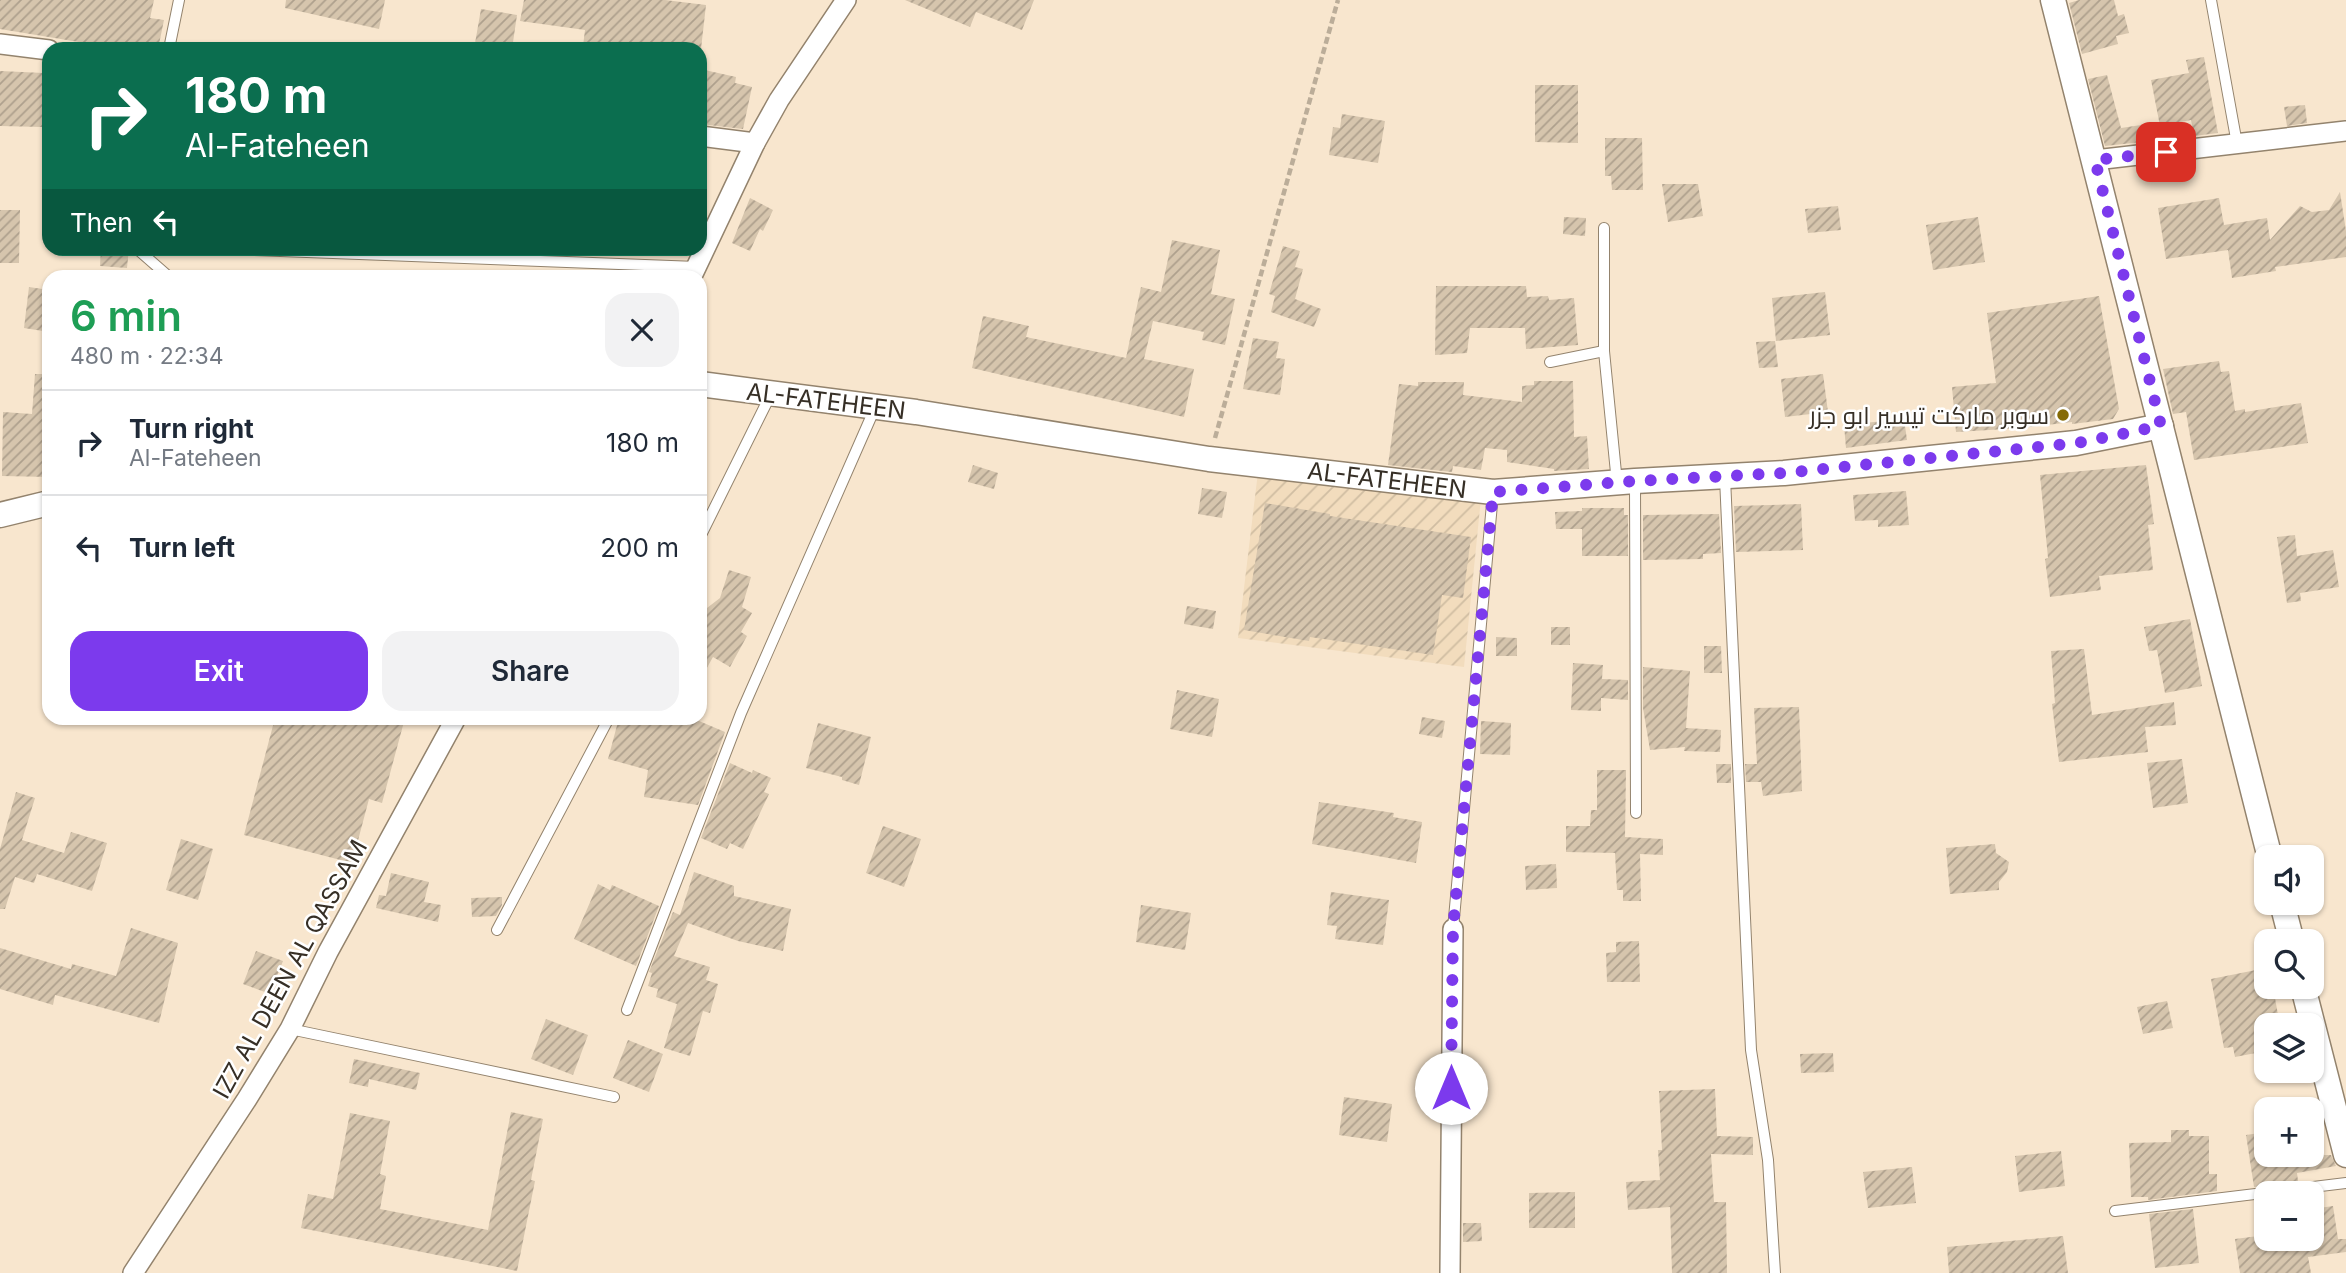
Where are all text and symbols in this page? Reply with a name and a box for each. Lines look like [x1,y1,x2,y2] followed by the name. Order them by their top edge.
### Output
[185,66,327,125] text: 180 m
[70,70,161,161] icon: right
[2136,122,2196,182] pin
[185,126,370,165] text: Al-Fateheen
[2147,133,2185,171] icon: arrive
[147,203,185,241] icon: left
[70,207,133,238] text: Then
[70,290,182,341] text: 6 min
[605,293,679,367] button: close
[70,342,224,370] text: 480 m · 22:34
[745,377,907,425] street label: AL-FATEHEEN
[1807,401,2049,430] place label: سوبر ماركت تيسير ابو جزر
[2055,407,2071,423] marker: سوبر ماركت تيسير ابو جزر
[129,413,254,444] text: Turn right
[70,424,108,462] icon: right
[606,427,679,458] text: 180 m
[129,444,262,472] text: Al-Fateheen
[1306,456,1468,504] street label: AL-FATEHEEN
[70,529,108,567] icon: left
[129,532,235,563] text: Turn left
[600,532,679,563] text: 200 m
[70,631,368,711] button: Exit
[382,631,679,711] button: Share
[207,835,373,1103] street label: IZZ AL DEEN AL QASSAM
[2254,845,2324,1251] map controls
[2254,845,2324,915] button: sound
[2254,929,2324,999] button: search
[2254,1013,2324,1083] button: layers
[1414,1051,1488,1125] position arrow
[2254,1097,2324,1167] button: +
[2254,1181,2324,1251] button: −

